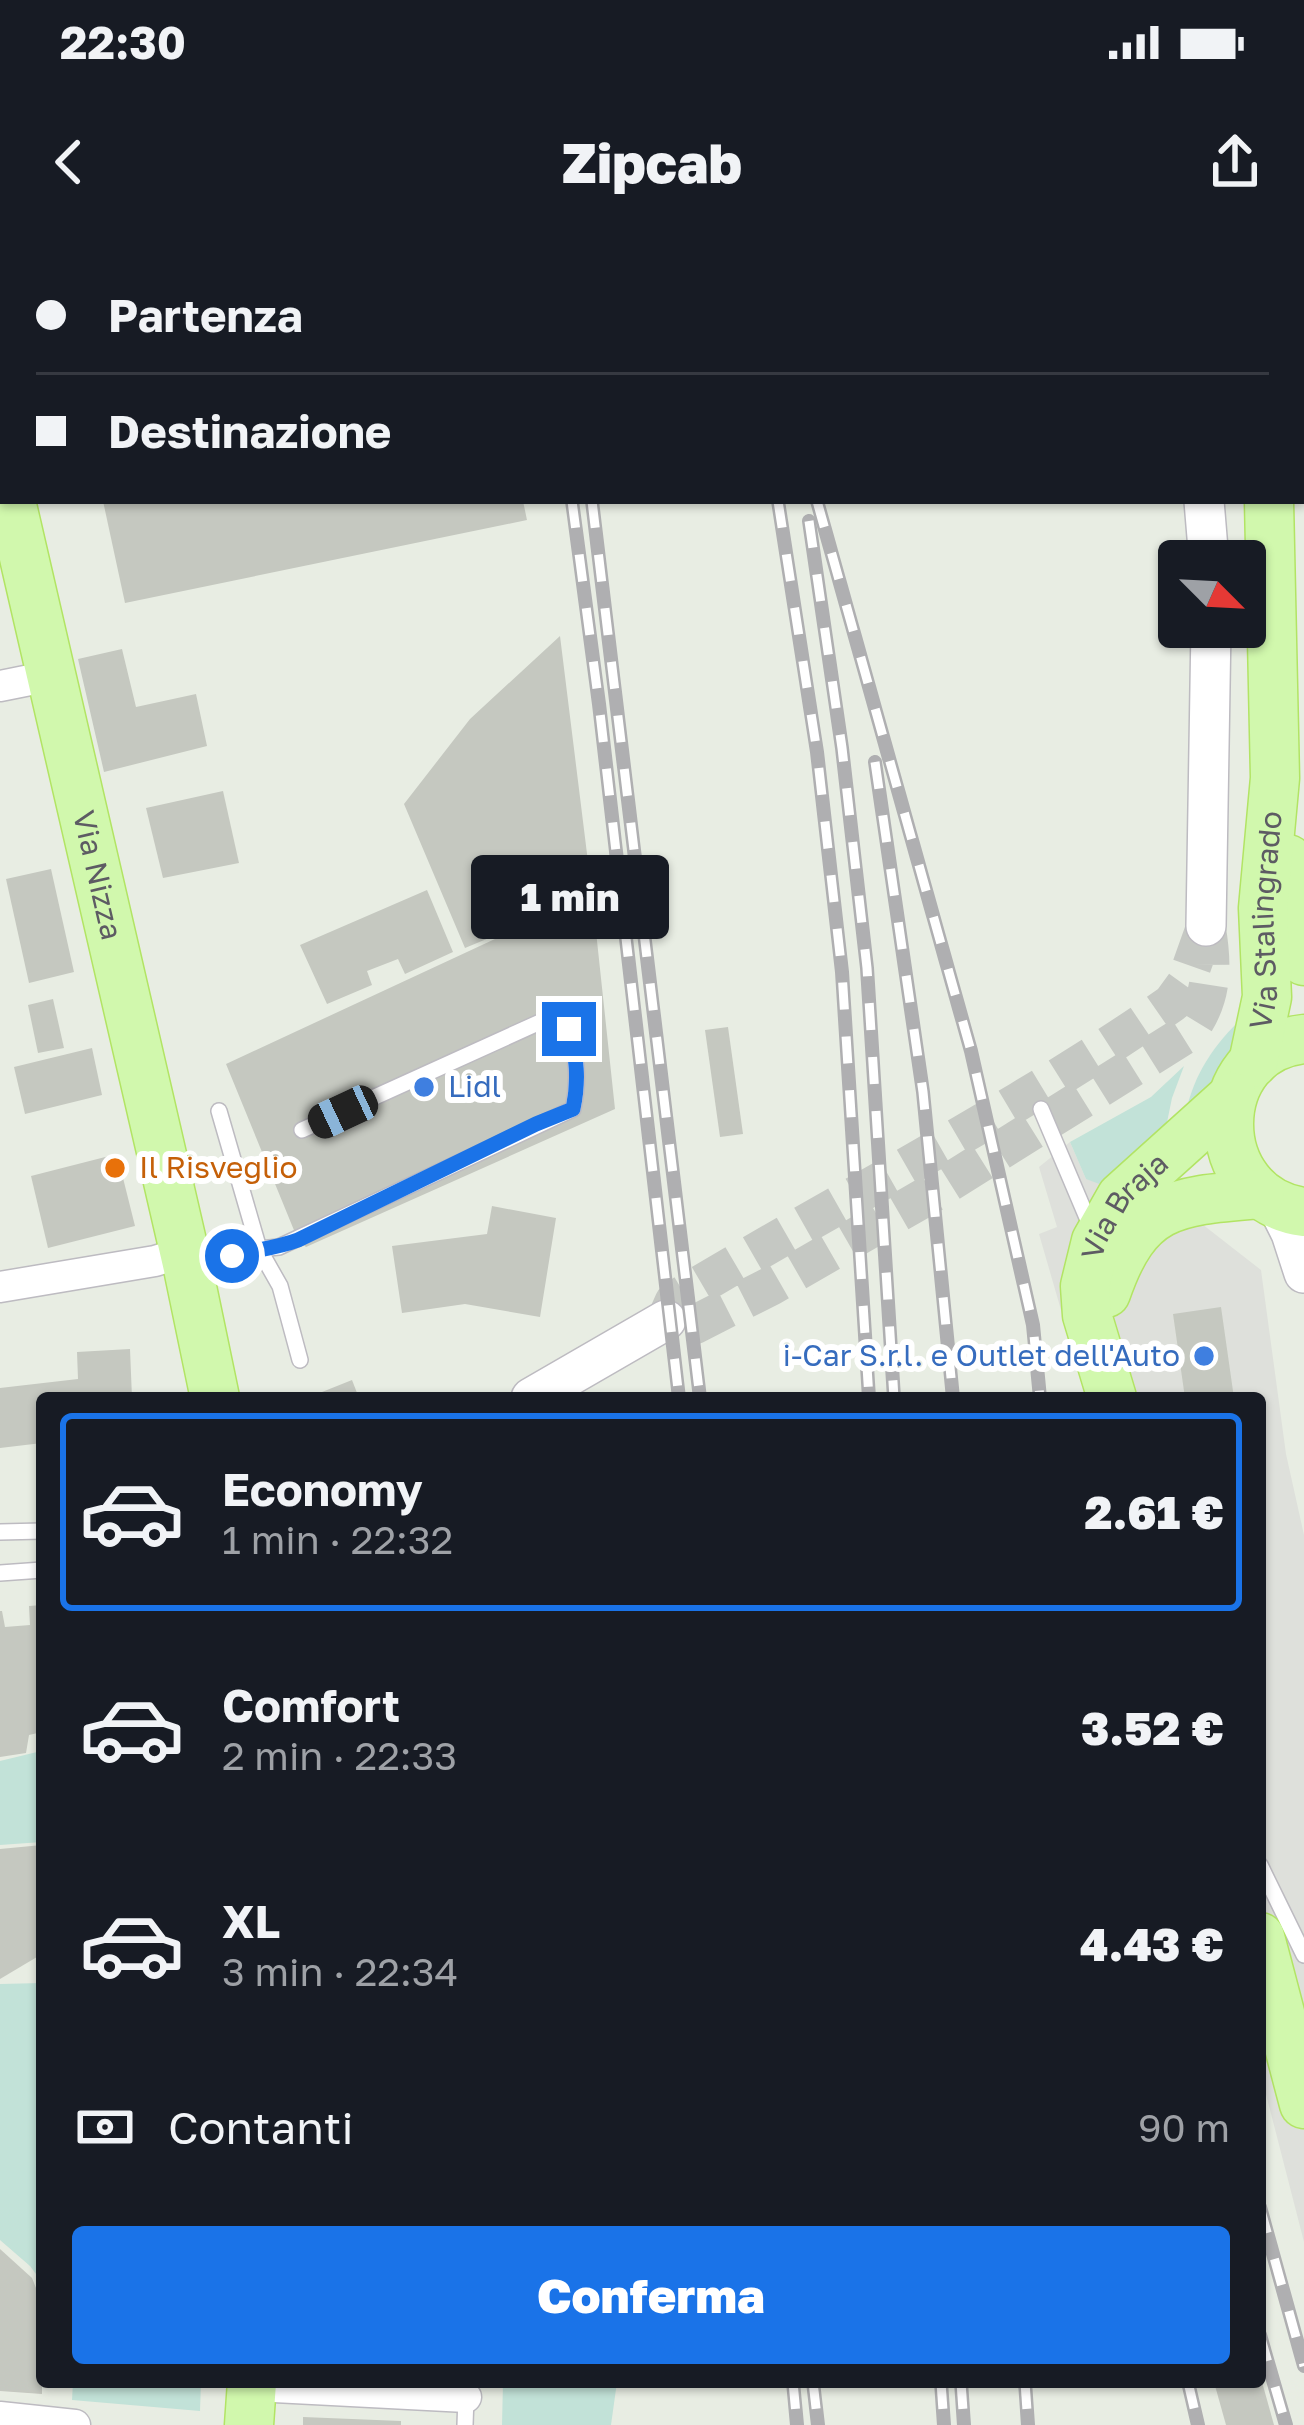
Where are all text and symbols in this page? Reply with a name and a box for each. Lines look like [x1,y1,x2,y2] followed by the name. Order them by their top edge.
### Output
[60,15,186,69] text: 22:30
[36,129,102,195] icon: back
[1202,129,1268,195] icon: share
[562,130,742,195] text: Zipcab
[108,288,303,342] text: Partenza
[108,404,391,458] text: Destinazione
[1158,540,1266,648] north arrow
[1158,540,1266,648] map controls
[66,807,131,943] street label: Via Nizza
[1242,809,1289,1033] street label: Via Stalingrado
[470,855,668,939] callout: 1 min
[520,873,620,920] text: 1 min
[542,1002,596,1056] route end
[448,1068,501,1104] place label: Lidl
[411,1074,437,1100] marker: Lidl
[303,1080,383,1144] car
[1073,1144,1175,1263] street label: Via Braja
[139,1149,298,1185] place label: Il Risveglio
[102,1155,128,1181] marker: Il Risveglio
[205,1229,259,1283] route start
[783,1337,1180,1373] place label: i-Car S.r.l. e Outlet dell'Auto
[1191,1343,1217,1369] marker: i-Car S.r.l. e Outlet dell'Auto
[78,1458,186,1566] icon: car
[222,1462,423,1516] text: Economy
[1085,1485,1224,1539] text: 2.61 €
[222,1516,453,1563] text: 1 min · 22:32
[78,1674,186,1782] icon: car
[222,1678,400,1732] text: Comfort
[1081,1701,1224,1755] text: 3.52 €
[222,1732,457,1779] text: 2 min · 22:33
[78,1890,186,1998] icon: car
[222,1894,280,1948] text: XL
[1080,1917,1224,1971] text: 4.43 €
[222,1948,458,1995] text: 3 min · 22:34
[72,2094,138,2160] icon: cash
[168,2100,354,2154] text: Contanti
[1138,2104,1230,2151] text: 90 m
[72,2226,1230,2364] button: Conferma

